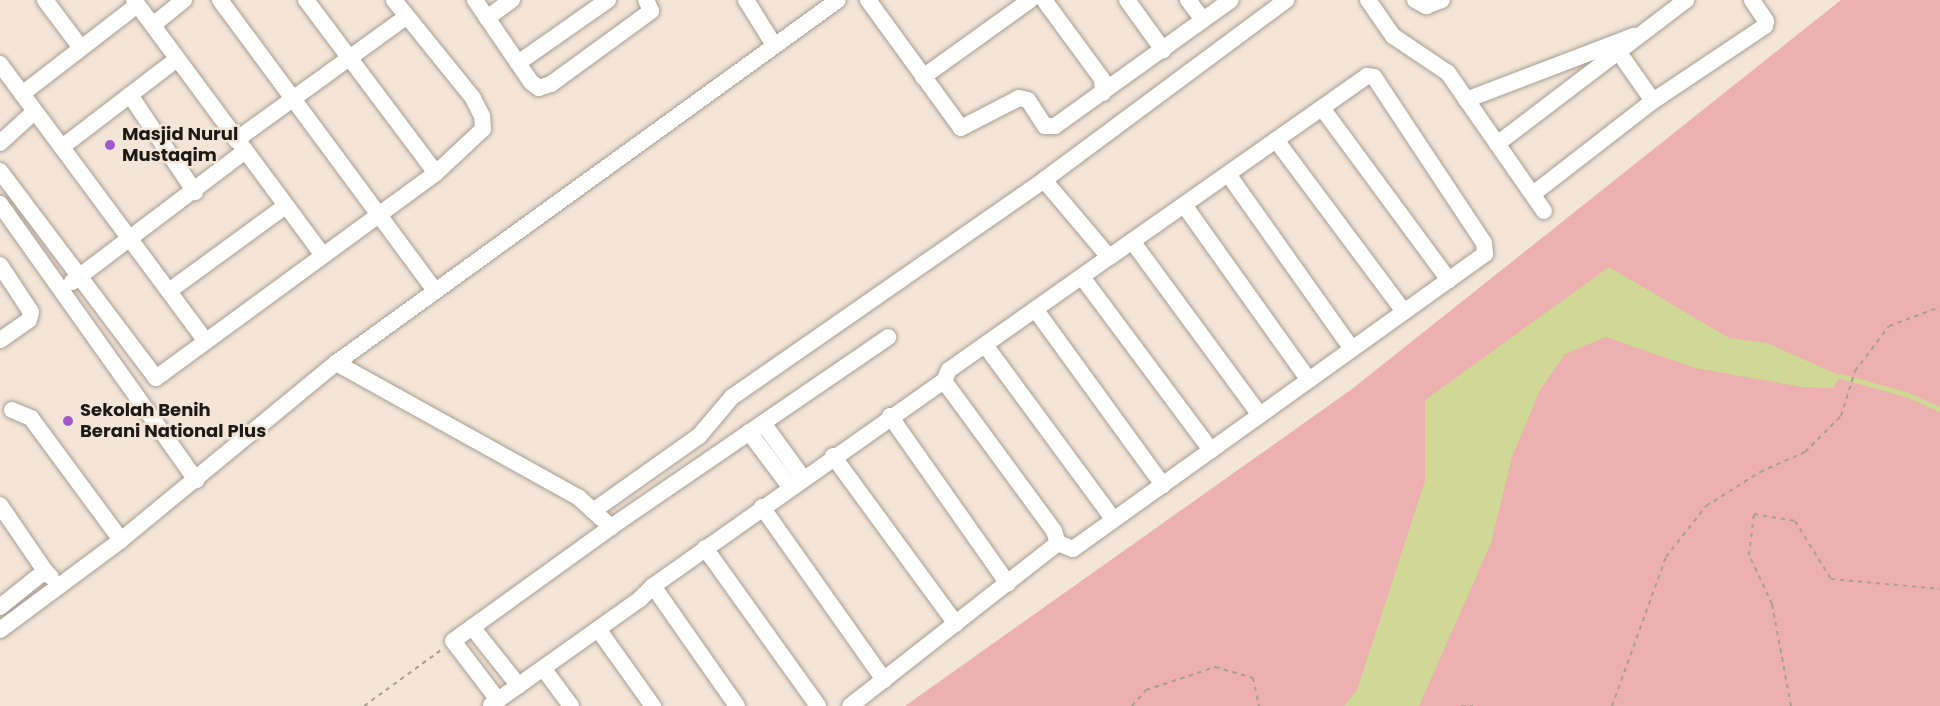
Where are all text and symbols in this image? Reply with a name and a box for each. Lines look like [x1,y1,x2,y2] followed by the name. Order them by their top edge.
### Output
[122,124,238,166] place label: Masjid Nurul Mustaqim
[103,138,117,152] marker: Masjid Nurul Mustaqim
[80,400,266,442] place label: Sekolah Benih Berani National Plus
[61,414,75,428] marker: Sekolah Benih Berani National Plus

